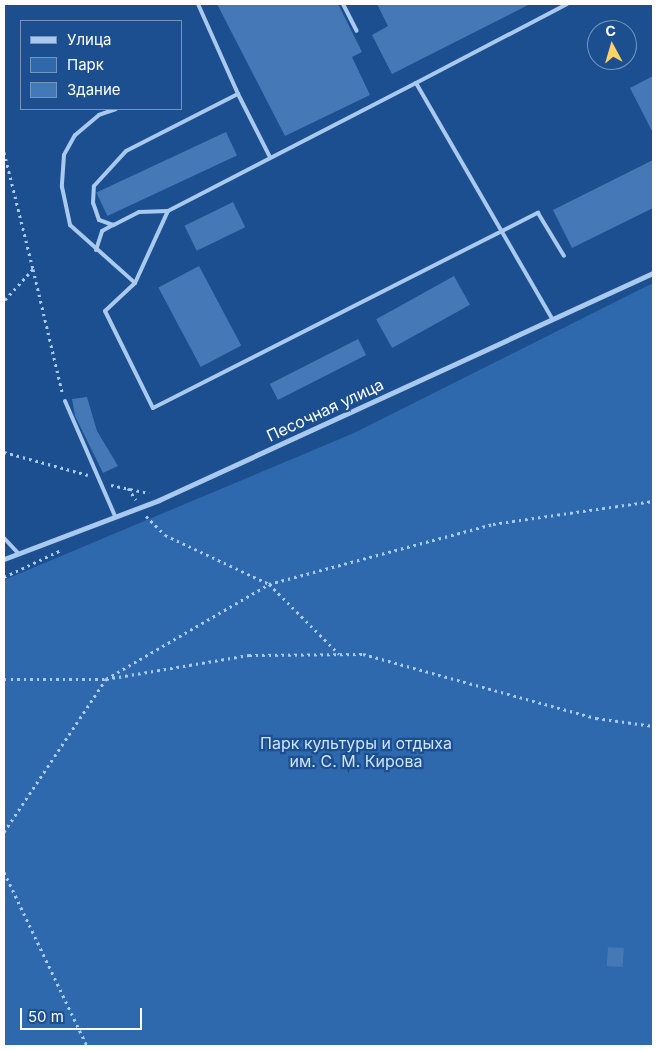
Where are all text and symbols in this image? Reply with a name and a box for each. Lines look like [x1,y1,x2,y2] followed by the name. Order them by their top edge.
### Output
[20,20,182,110] legend
[587,20,637,70] north arrow
[604,22,617,40] text: С
[67,30,111,49] text: Улица
[67,55,104,74] text: Парк
[67,80,121,99] text: Здание
[264,375,386,445] street label: Песочная улица
[260,733,452,771] park label: Парк культуры и отдыха им. С. М. Кирова
[22,998,145,1030] scale bar
[28,1007,64,1026] text: 50 m

